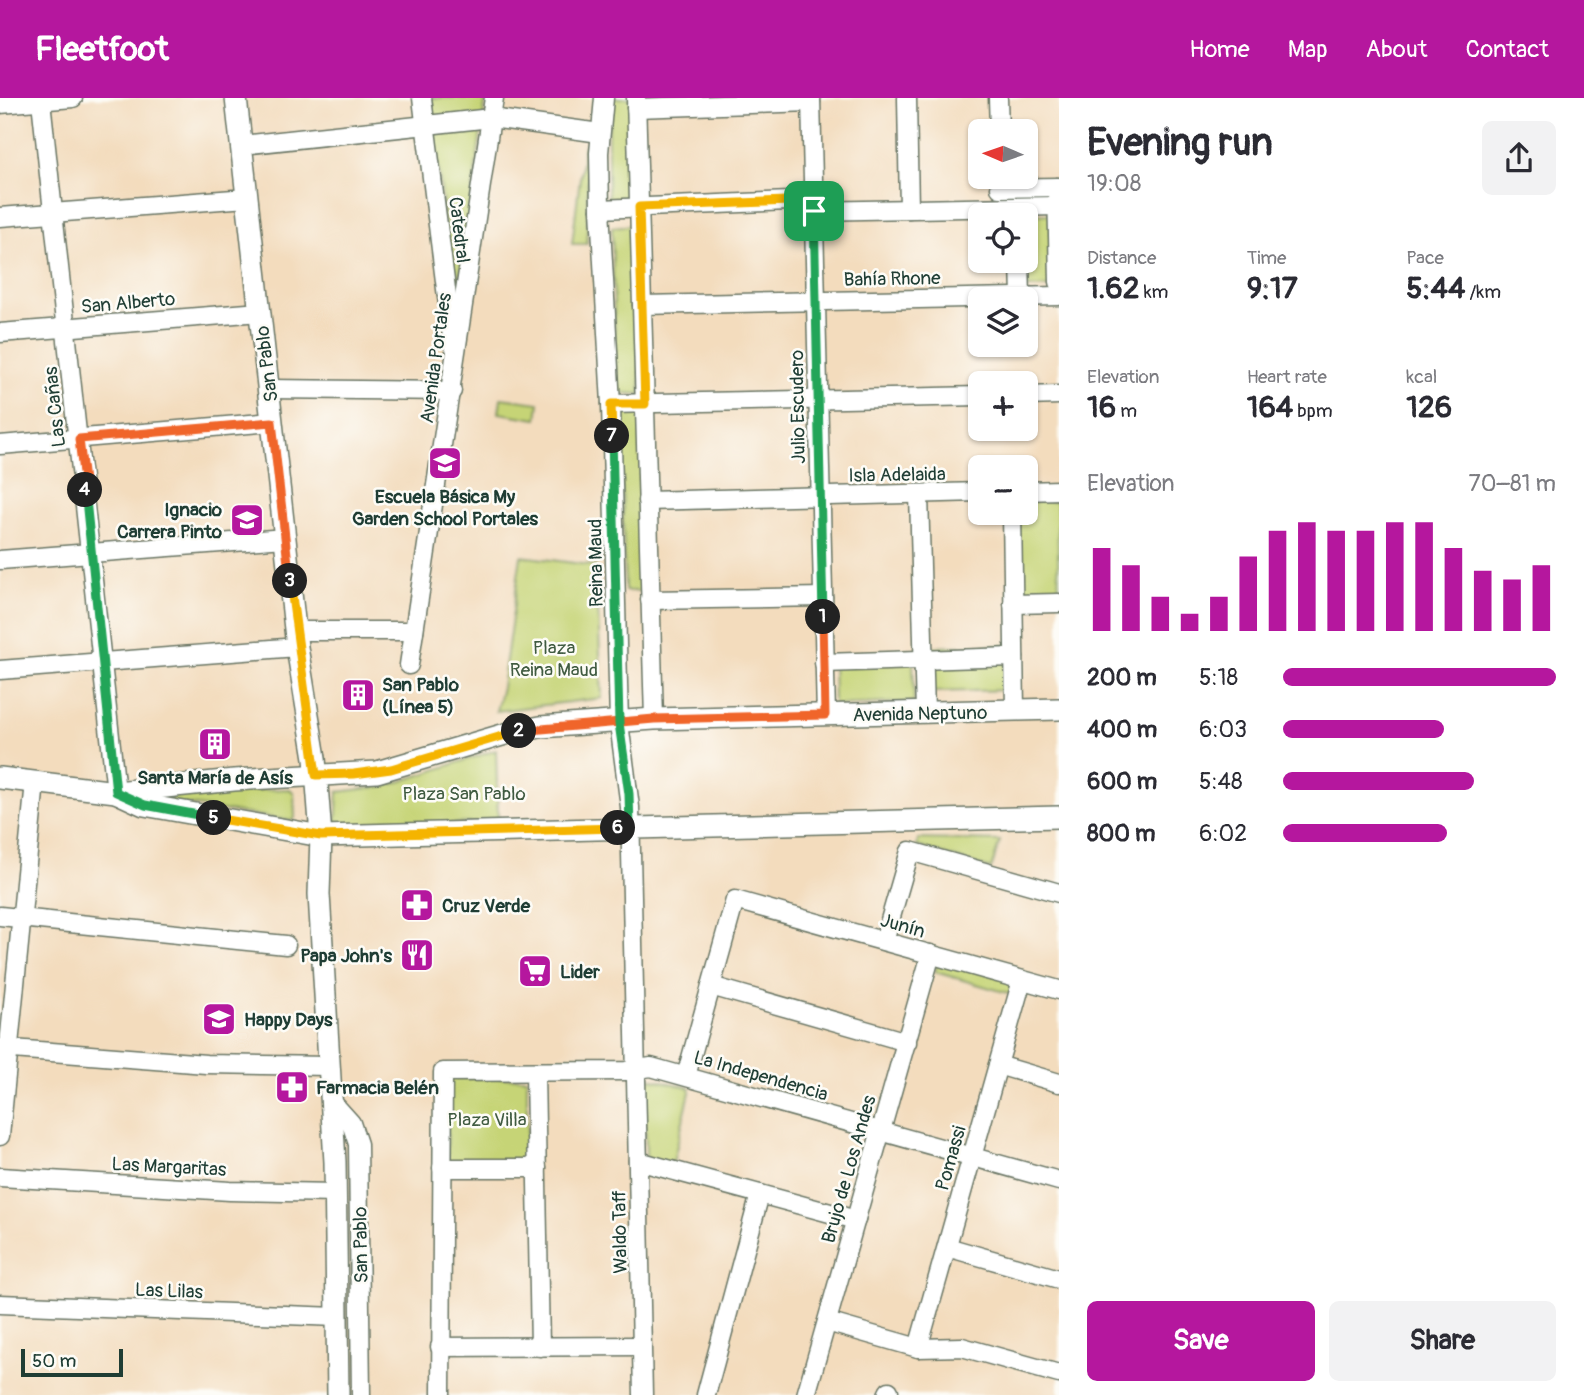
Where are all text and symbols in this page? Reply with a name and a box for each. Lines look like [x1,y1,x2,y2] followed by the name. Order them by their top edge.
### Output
[35,29,169,70] text: Fleetfoot
[1189,35,1250,64] text: Home
[1288,35,1328,64] text: Map
[1366,35,1428,64] text: About
[1466,35,1549,64] text: Contact
[968,119,1038,189] north arrow
[968,119,1038,525] map controls
[1087,119,1273,167] text: Evening run
[1482,121,1556,195] button: share
[1087,169,1141,198] text: 19:08
[784,181,844,241] pin
[795,192,833,230] icon: arrive
[443,196,475,265] street label: Catedral
[968,203,1038,273] button: locate
[1087,246,1156,270] text: Distance
[1247,246,1286,270] text: Time
[1406,246,1444,270] text: Pace
[843,266,941,292] street label: Bahía Rhone
[1087,270,1140,307] text: 1.62
[1247,270,1298,307] text: 9:17
[1406,270,1465,307] text: 5:44
[1140,280,1168,304] text: km
[1465,280,1501,304] text: /km
[80,287,176,319] street label: San Alberto
[968,287,1038,357] button: layers
[415,291,457,425] street label: Avenida Portales
[250,324,284,403] street label: San Pablo
[785,350,811,464] street label: Julio Escudero
[39,365,71,448] street label: Las Cañas
[1087,365,1159,389] text: Elevation
[1247,365,1327,389] text: Heart rate
[1406,365,1437,389] text: kcal
[968,371,1038,441] button: +
[1087,389,1116,426] text: 16
[1247,389,1293,426] text: 164
[1406,389,1452,426] text: 126
[1116,399,1137,423] text: m
[1293,399,1333,423] text: bpm
[594,418,630,454] pin: 7
[606,423,617,447] text: 7
[426,444,464,482] school or university icon: Escuela Básica My Garden School Portales
[968,455,1038,525] button: −
[848,462,946,488] street label: Isla Adelaida
[1087,469,1175,498] text: Elevation
[1469,469,1556,498] text: 70–81 m
[68,472,102,508] pin: 4
[79,477,90,501] text: 4
[352,485,539,531] place label: Escuela Básica My Garden School Portales
[117,498,223,544] place label: Ignacio Carrera Pinto
[228,501,266,539] school or university icon: Ignacio Carrera Pinto
[583,519,609,607] street label: Reina Maud
[272,564,308,598] pin: 3
[284,568,295,592] text: 3
[806,600,840,634] pin: 1
[819,604,826,628] text: 1
[510,636,598,682] park label: Plaza Reina Maud
[1087,663,1157,692] text: 200 m
[1199,663,1238,692] text: 5:18
[382,673,460,719] place label: San Pablo (Línea 5)
[339,676,377,714] building icon: San Pablo (Línea 5)
[852,701,988,727] street label: Avenida Neptuno
[502,714,536,748] pin: 2
[1087,715,1157,744] text: 400 m
[1199,715,1247,744] text: 6:03
[513,718,524,742] text: 2
[196,725,234,763] building icon: Santa María de Asís
[137,766,293,790] place label: Santa María de Asís
[1087,767,1157,796] text: 600 m
[1199,767,1243,796] text: 5:48
[402,782,526,806] park label: Plaza San Pablo
[196,800,232,836] pin: 5
[208,805,219,829] text: 5
[600,810,636,846] pin: 6
[612,815,623,839] text: 6
[1087,819,1155,848] text: 800 m
[1199,819,1247,848] text: 6:02
[398,886,436,924] pharmacy icon: Cruz Verde
[442,894,531,918] place label: Cruz Verde
[878,908,928,944] street label: Junín
[398,936,436,974] restaurant icon: Papa John's
[300,944,393,968] place label: Papa John's
[516,952,554,990] supermarket icon: Lider
[560,960,600,984] place label: Lider
[200,1000,238,1038] school or university icon: Happy Days
[244,1008,333,1032] place label: Happy Days
[691,1045,831,1107] street label: La Independencia
[273,1068,311,1106] pharmacy icon: Farmacia Belén
[316,1076,439,1100] place label: Farmacia Belén
[816,1092,882,1246] street label: Brujo de Los Andes
[447,1108,527,1132] park label: Plaza Villa
[930,1123,972,1193] street label: Pomassi
[111,1152,228,1182] street label: Las Margaritas
[607,1189,633,1274] street label: Waldo Taff
[348,1206,374,1284] street label: San Pablo
[135,1278,204,1304] street label: Las Lilas
[1087,1301,1315,1381] button: Save
[1329,1301,1556,1381] button: Share
[21,1346,122,1378] scale bar
[32,1349,76,1373] text: 50 m

